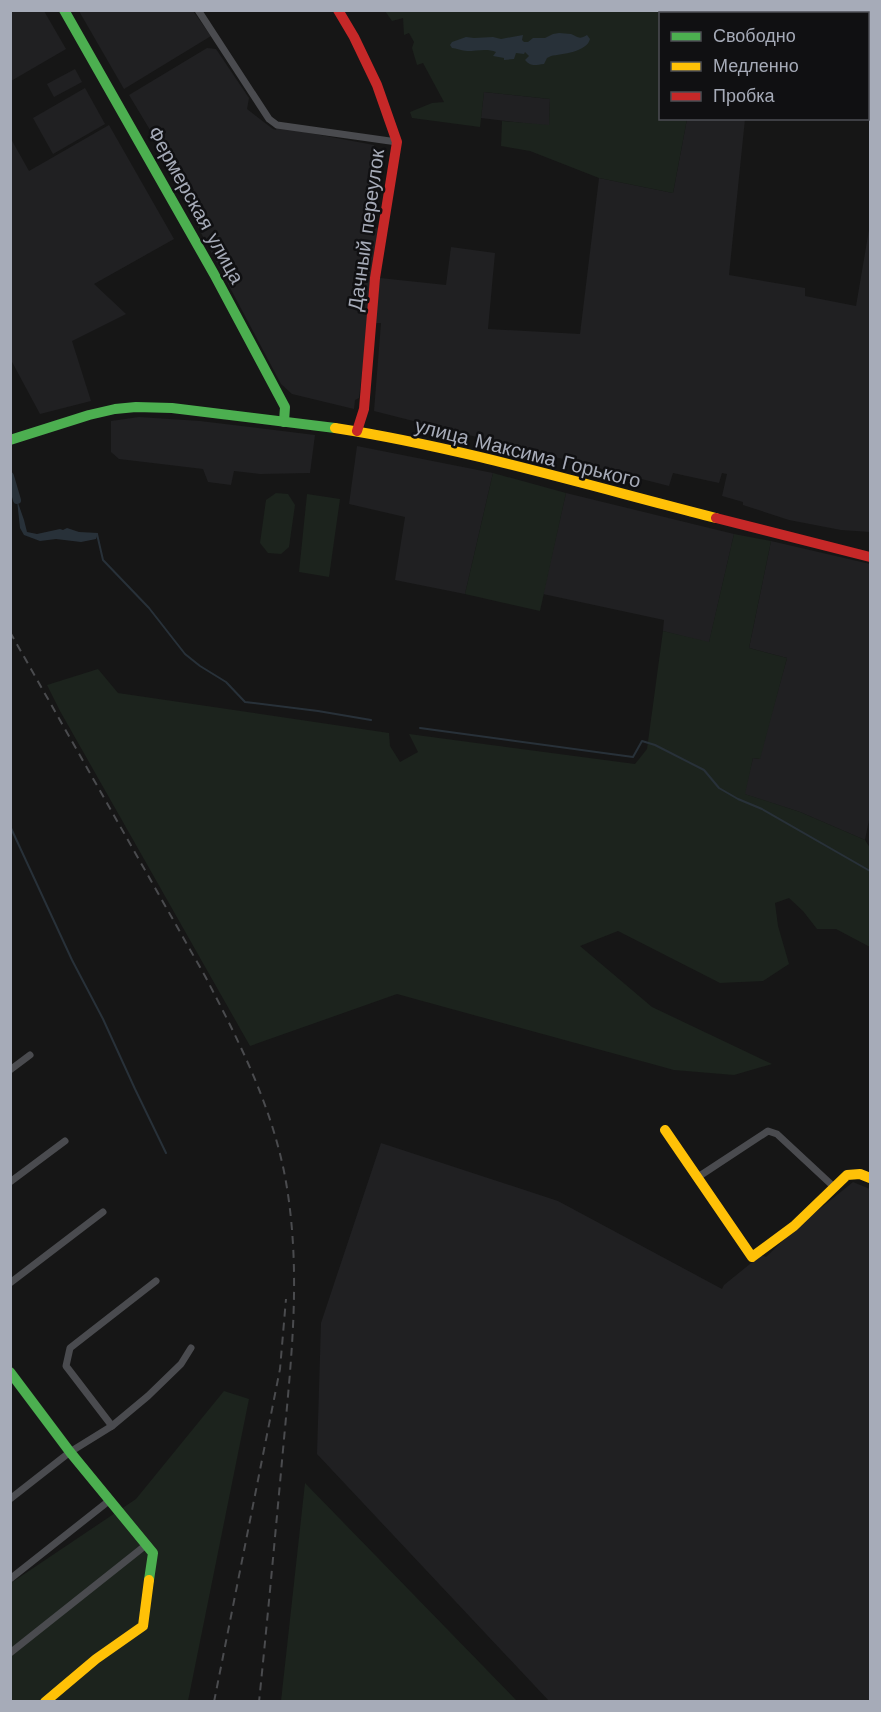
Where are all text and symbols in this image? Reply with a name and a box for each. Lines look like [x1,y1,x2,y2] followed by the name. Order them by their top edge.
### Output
[659,12,869,120] legend
[713,25,796,46] text: Свободно
[713,55,799,76] text: Медленно
[713,85,776,106] text: Пробка
[143,122,250,289] street label: Фермерская улица
[343,147,389,313] street label: Дачный переулок
[413,413,643,493] street label: улица Максима Горького

